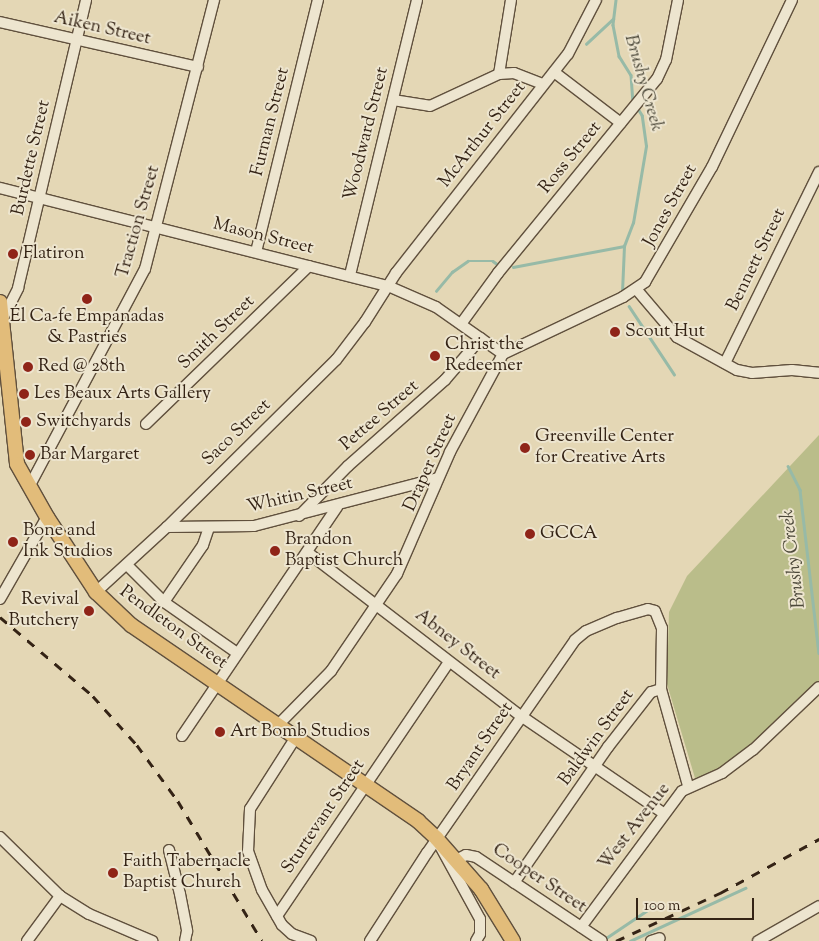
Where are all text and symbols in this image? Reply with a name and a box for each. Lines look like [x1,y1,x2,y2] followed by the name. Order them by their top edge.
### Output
[52,7,152,51] street label: Aiken Street
[618,32,668,134] water label: Brushy Creek
[340,65,394,203] street label: Woodward Street
[247,66,295,178] street label: Furman Street
[435,78,531,192] street label: McArthur Street
[8,98,56,218] street label: Burdette Street
[535,118,607,198] street label: Ross Street
[639,161,703,251] street label: Jones Street
[113,163,165,281] street label: Traction Street
[723,205,791,315] street label: Bennett Street
[211,214,315,260] street label: Mason Street
[23,243,85,265] place label: Flatiron
[7,248,19,260] marker: Flatiron
[174,291,260,375] street label: Smith Street
[81,293,93,305] marker: Él Ca-fe Empanadas & Pastries
[10,307,164,350] place label: Él Ca-fe Empanadas & Pastries
[625,321,705,343] place label: Scout Hut
[609,326,621,338] marker: Scout Hut
[445,335,524,378] place label: Christ the Redeemer
[429,350,441,362] marker: Christ the Redeemer
[38,356,126,378] place label: Red @ 28th
[22,361,34,373] marker: Red @ 28th
[336,376,424,456] street label: Pettee Street
[34,383,211,405] place label: Les Beaux Arts Gallery
[18,388,30,400] marker: Les Beaux Arts Gallery
[198,395,276,471] street label: Saco Street
[36,411,131,433] place label: Switchyards
[400,411,462,515] street label: Draper Street
[20,416,32,428] marker: Switchyards
[535,427,674,469] place label: Greenville Center for Creative Arts
[519,442,531,454] marker: Greenville Center for Creative Arts
[40,444,139,466] place label: Bar Margaret
[24,449,36,461] marker: Bar Margaret
[245,473,355,519] street label: Whitin Street
[777,508,811,610] water label: Brushy Creek
[23,521,113,564] place label: Bone and Ink Studios
[540,523,598,545] place label: GCCA
[524,528,536,540] marker: GCCA
[285,530,403,572] place label: Brandon Baptist Church
[7,536,19,548] marker: Bone and Ink Studios
[269,545,281,557] marker: Brandon Baptist Church
[115,582,231,674] street label: Pendleton Street
[9,590,79,632] place label: Revival Butchery
[83,605,95,617] marker: Revival Butchery
[410,605,504,685] street label: Abney Street
[555,686,639,790] street label: Baldwin Street
[443,699,519,795] street label: Bryant Street
[230,721,370,743] place label: Art Bomb Studios
[214,726,226,738] marker: Art Bomb Studios
[278,756,370,878] street label: Sturtevant Street
[595,779,675,875] street label: West Avenue
[488,840,590,918] street label: Cooper Street
[123,852,251,894] place label: Faith Tabernacle Baptist Church
[107,867,119,879] marker: Faith Tabernacle Baptist Church
[639,888,756,920] scale bar
[644,896,680,917] text: 100 m

